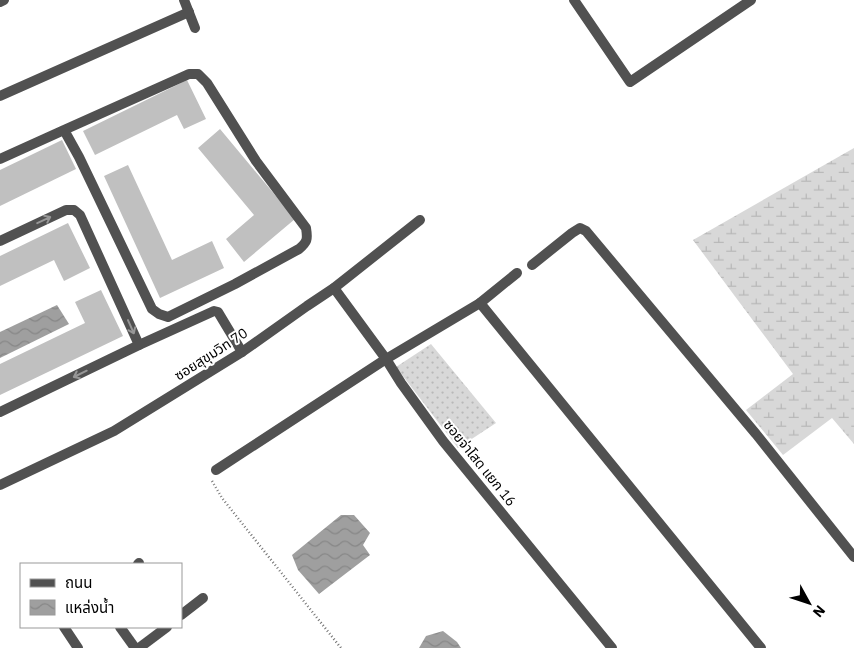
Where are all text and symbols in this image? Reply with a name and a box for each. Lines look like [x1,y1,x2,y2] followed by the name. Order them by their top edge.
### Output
[36,215,51,225] one-way arrow
[126,319,136,334] one-way arrow
[171,324,251,384] street label: ซอยสุขุมวิท 70
[72,369,87,379] one-way arrow
[440,416,520,510] street label: ซอยจ่าโสด แยก 16
[20,563,182,628] legend
[65,573,92,592] text: ถนน
[784,578,834,628] north arrow
[65,597,114,617] text: แหล่งน้ำ
[809,602,829,621] text: N

